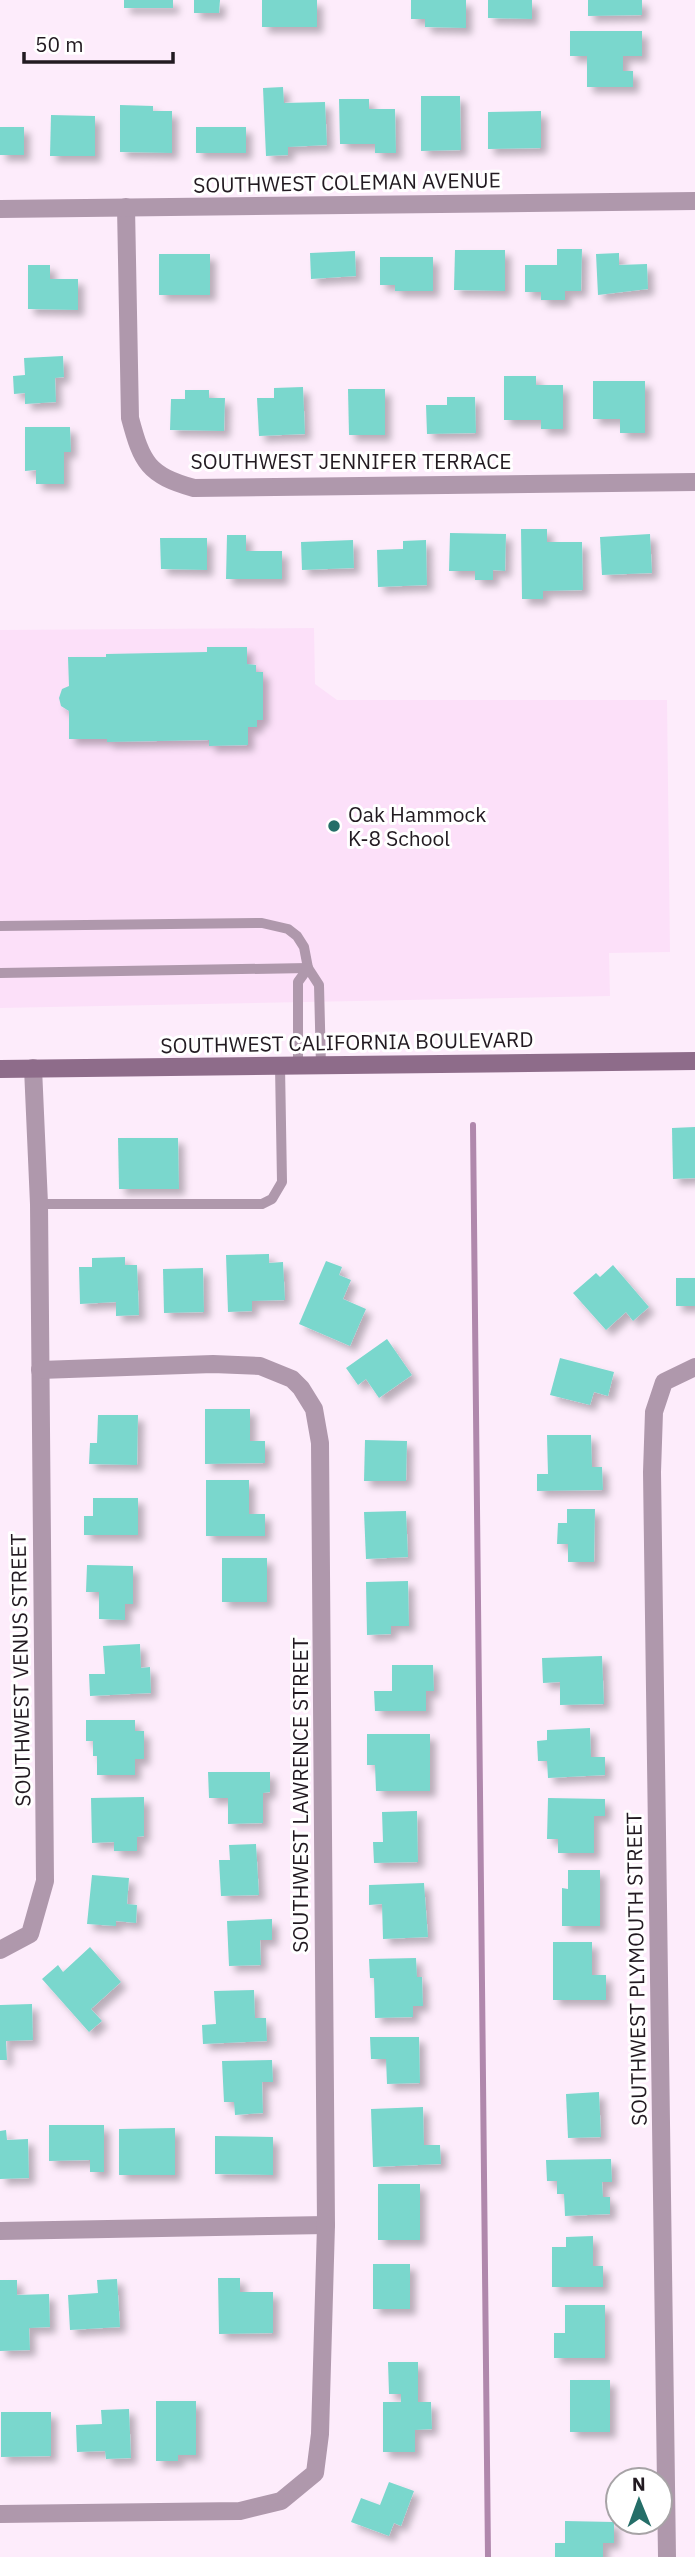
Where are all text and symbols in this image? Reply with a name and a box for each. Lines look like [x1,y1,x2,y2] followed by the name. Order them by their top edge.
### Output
[24,21,173,65] scale bar
[35,30,84,58] text: 50 m
[193,165,501,199] street label: SOUTHWEST COLEMAN AVENUE
[190,447,512,475] street label: SOUTHWEST JENNIFER TERRACE
[348,800,486,852] place label: Oak Hammock K-8 School
[326,818,342,834] marker: Oak Hammock K-8 School
[160,1025,534,1059] street label: SOUTHWEST CALIFORNIA BOULEVARD
[4,1533,36,1807] street label: SOUTHWEST VENUS STREET
[286,1637,314,1953] street label: SOUTHWEST LAWRENCE STREET
[619,1812,653,2126] street label: SOUTHWEST PLYMOUTH STREET
[604,2466,674,2536] north arrow
[632,2472,646,2496] text: N

